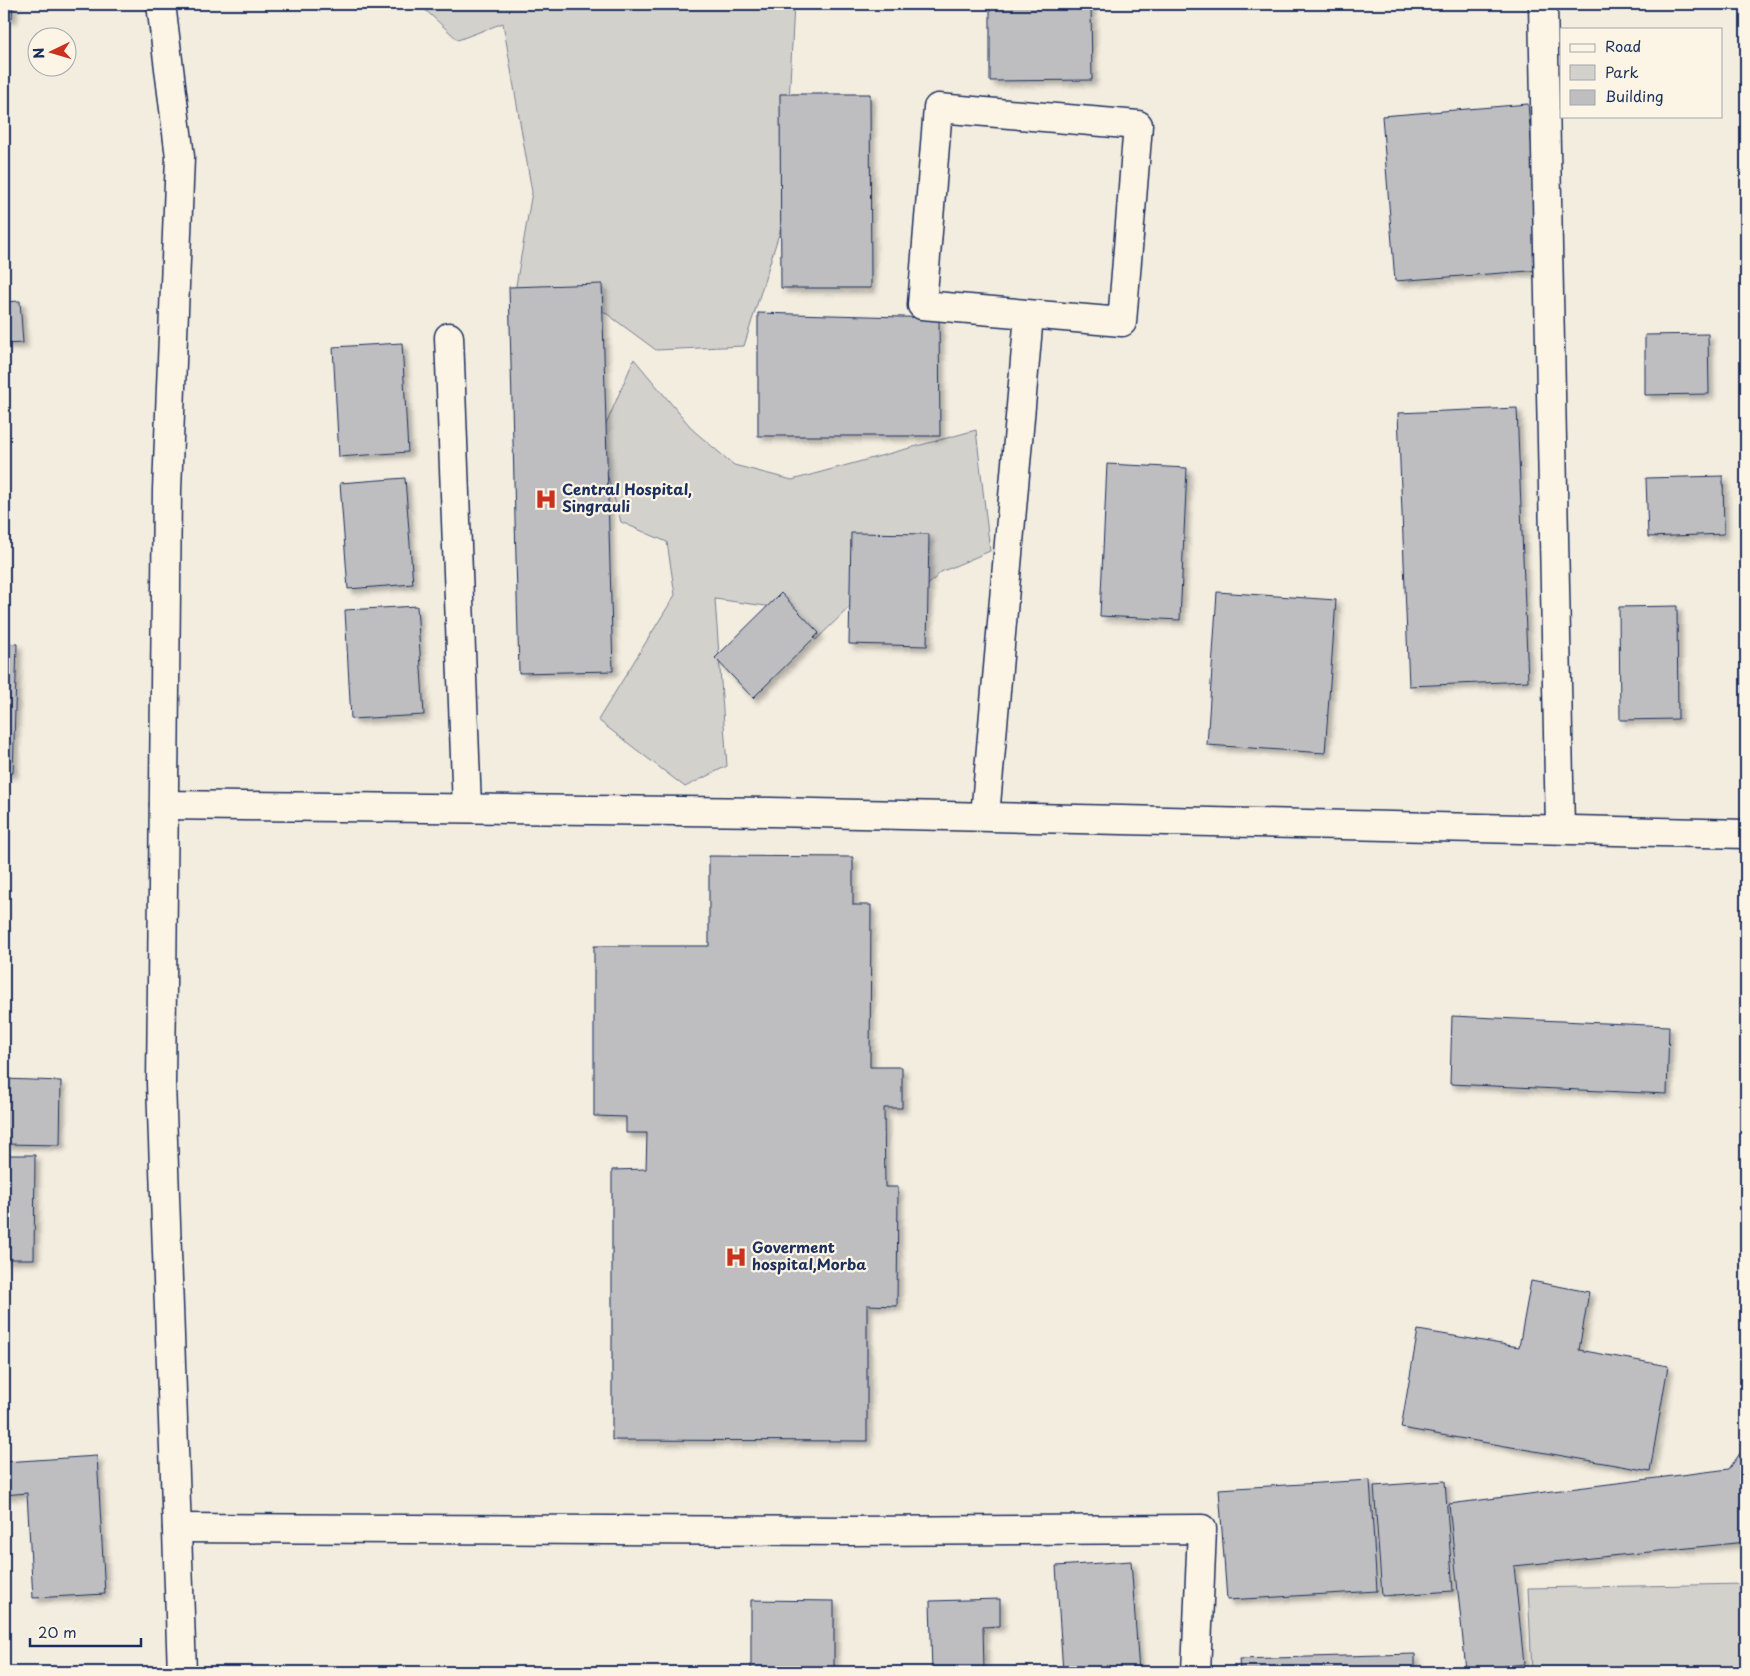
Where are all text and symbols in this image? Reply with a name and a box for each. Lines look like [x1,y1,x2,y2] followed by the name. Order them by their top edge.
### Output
[28,28,78,78] north arrow
[1560,28,1722,118] legend
[1605,34,1641,57] text: Road
[28,47,49,60] text: N
[1605,60,1639,83] text: Park
[1605,84,1664,107] text: Building
[562,477,692,517] place label: Central Hospital, Singrauli
[533,486,559,512] hospital icon: Central Hospital, Singrauli
[752,1235,867,1275] place label: Goverment hospital,Morba
[723,1244,749,1270] hospital icon: Goverment hospital,Morba
[30,1616,141,1648] scale bar
[38,1620,77,1643] text: 20 m

